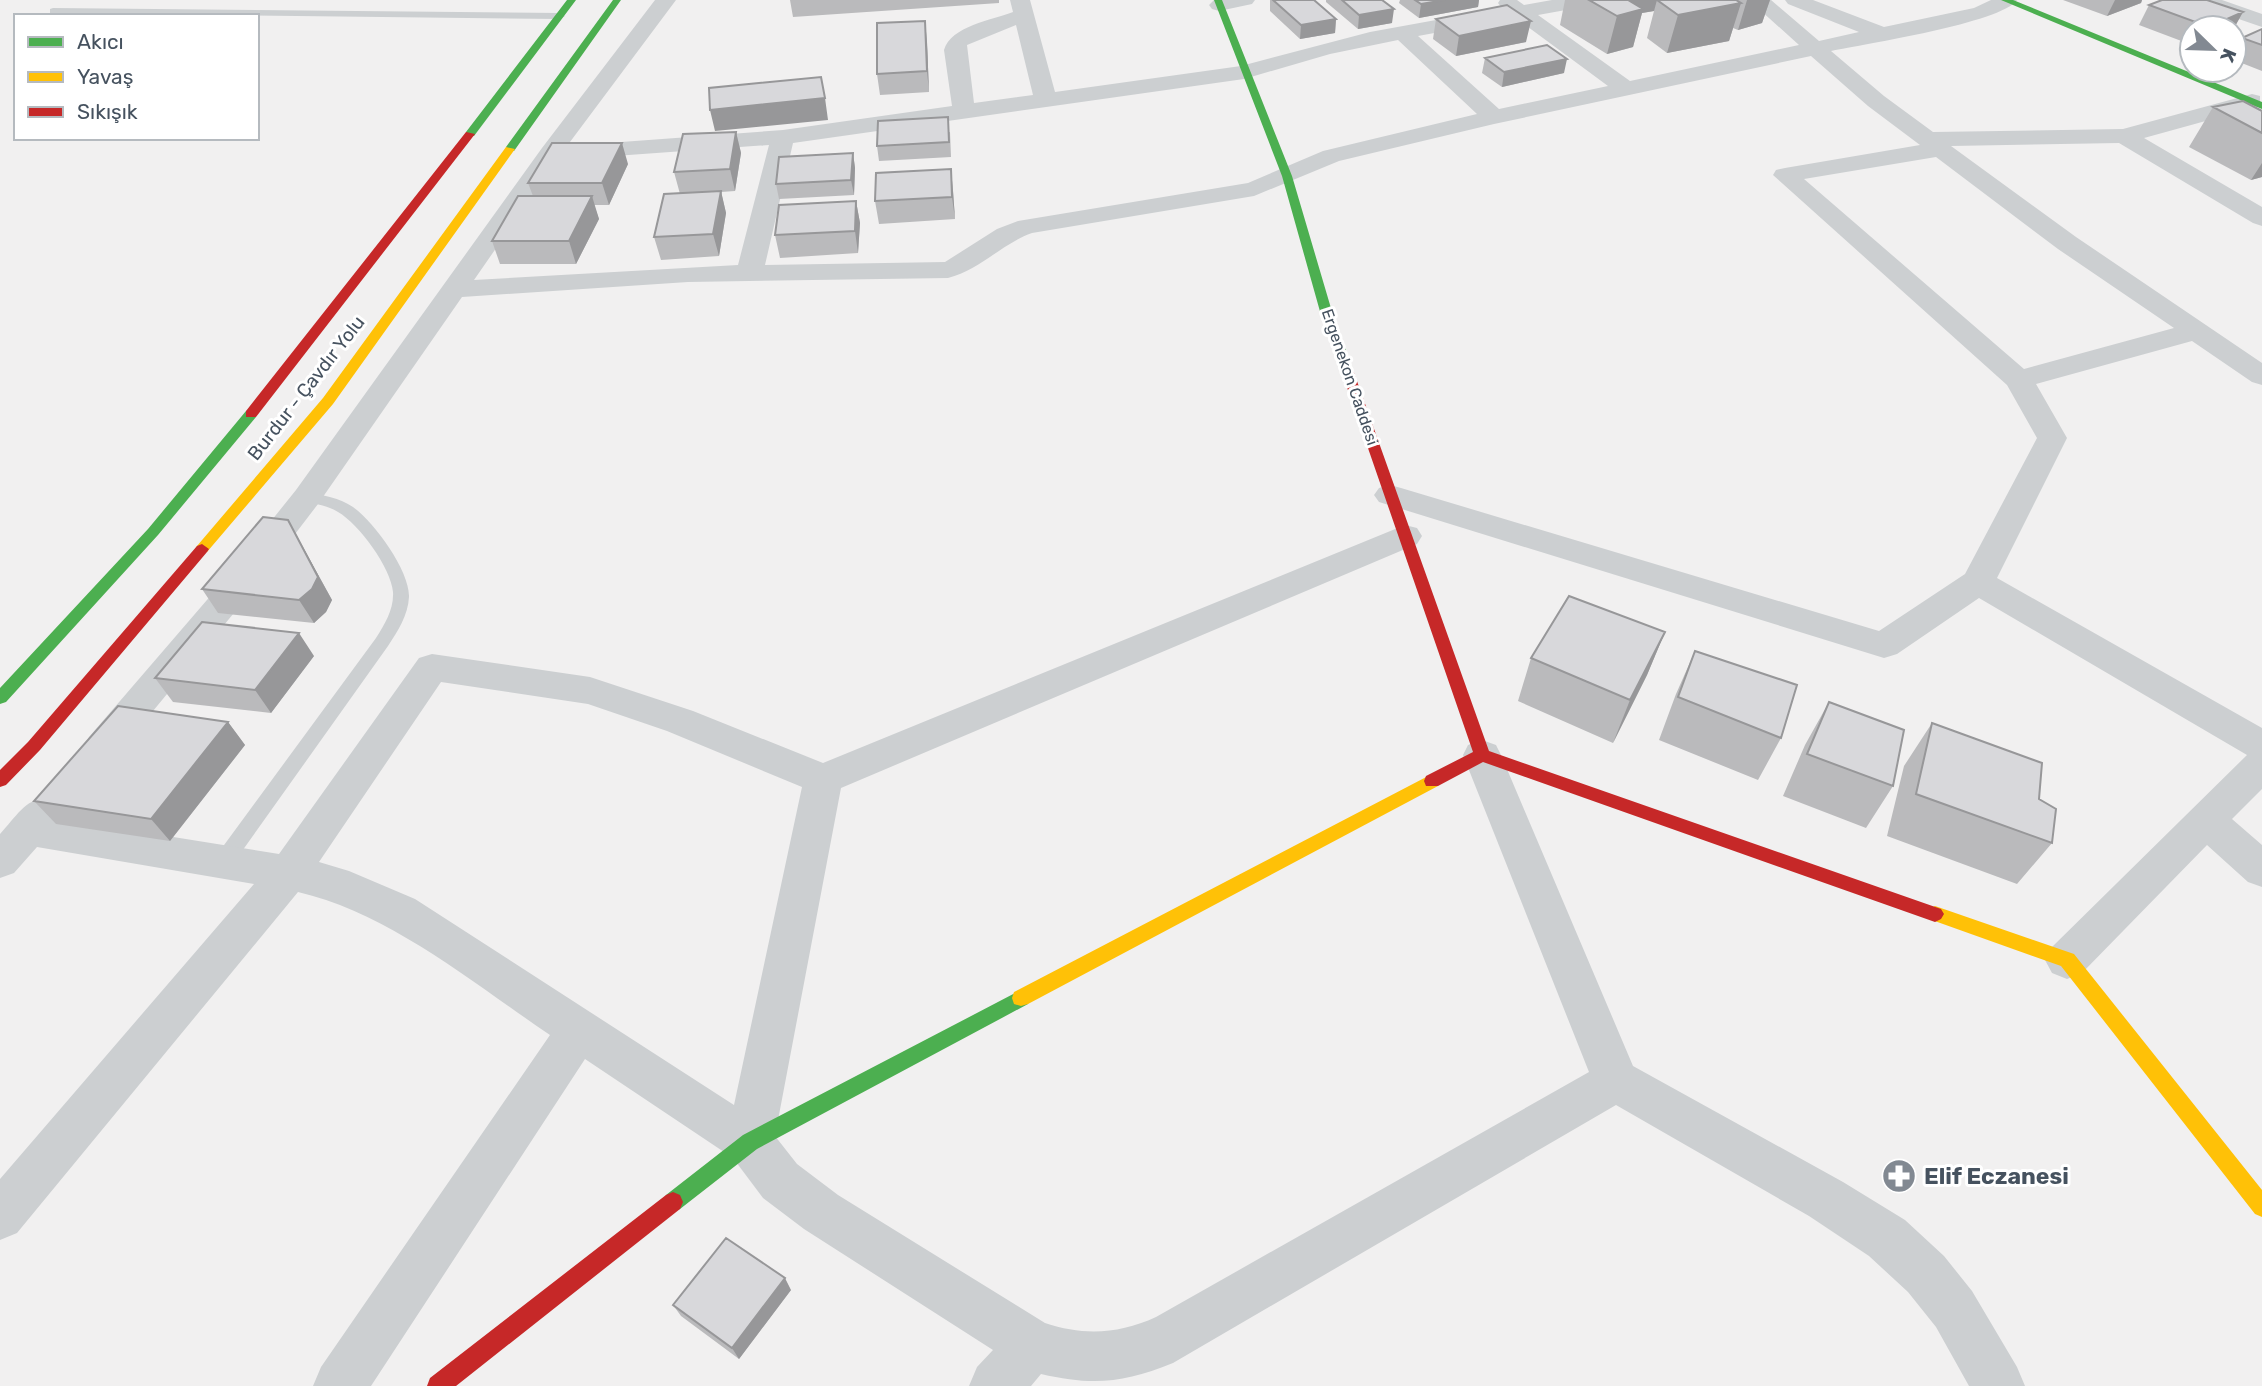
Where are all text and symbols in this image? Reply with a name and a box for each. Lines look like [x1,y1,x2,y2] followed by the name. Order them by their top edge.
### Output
[14,14,259,140] legend
[2178,14,2248,84] north arrow
[77,29,124,54] text: Akıcı
[2215,45,2241,66] text: K
[77,64,133,89] text: Yavaş
[77,99,138,124] text: Sıkışık
[1318,306,1382,448] street label: Ergenekon Caddesi
[243,311,369,465] street label: Burdur - Çavdır Yolu
[1880,1157,1918,1195] pharmacy icon: Elif Eczanesi
[1924,1162,2069,1190] place label: Elif Eczanesi

